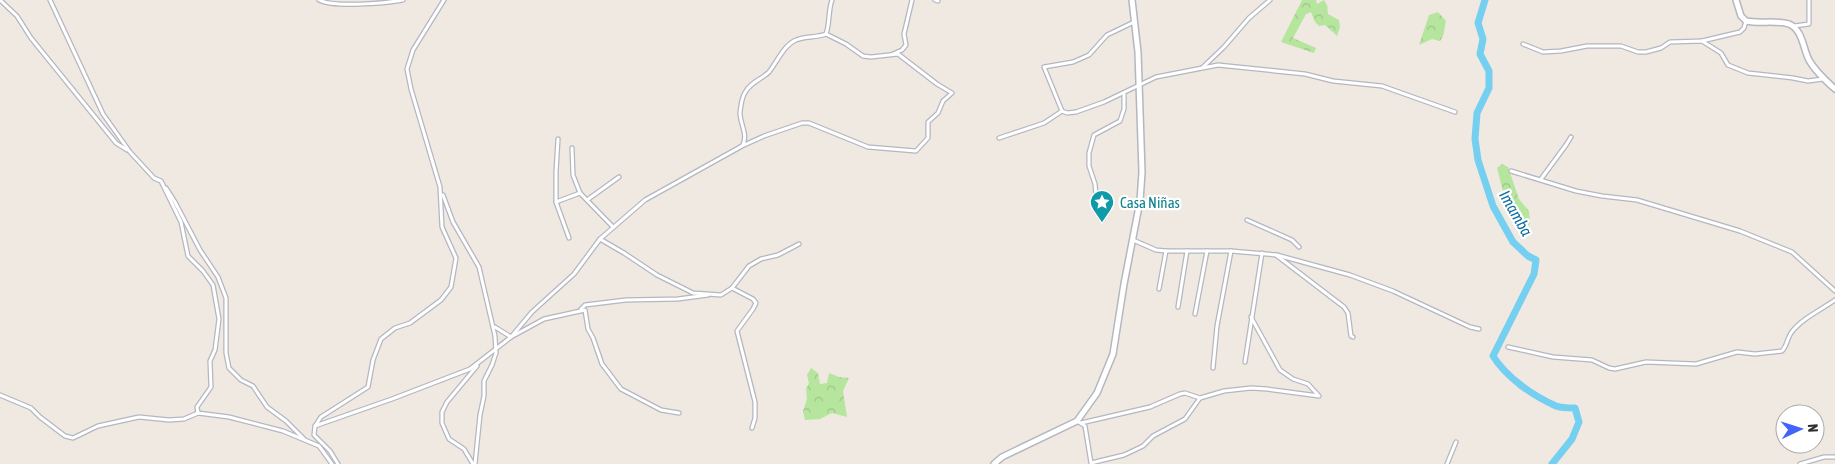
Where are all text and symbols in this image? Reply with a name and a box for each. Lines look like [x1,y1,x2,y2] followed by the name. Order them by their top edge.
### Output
[1496,187,1536,239] water label: Imamba
[1089,189,1115,223] place icon: Casa Niñas
[1120,194,1180,211] place label: Casa Niñas
[1775,404,1825,454] north arrow
[1805,423,1821,433] text: N

